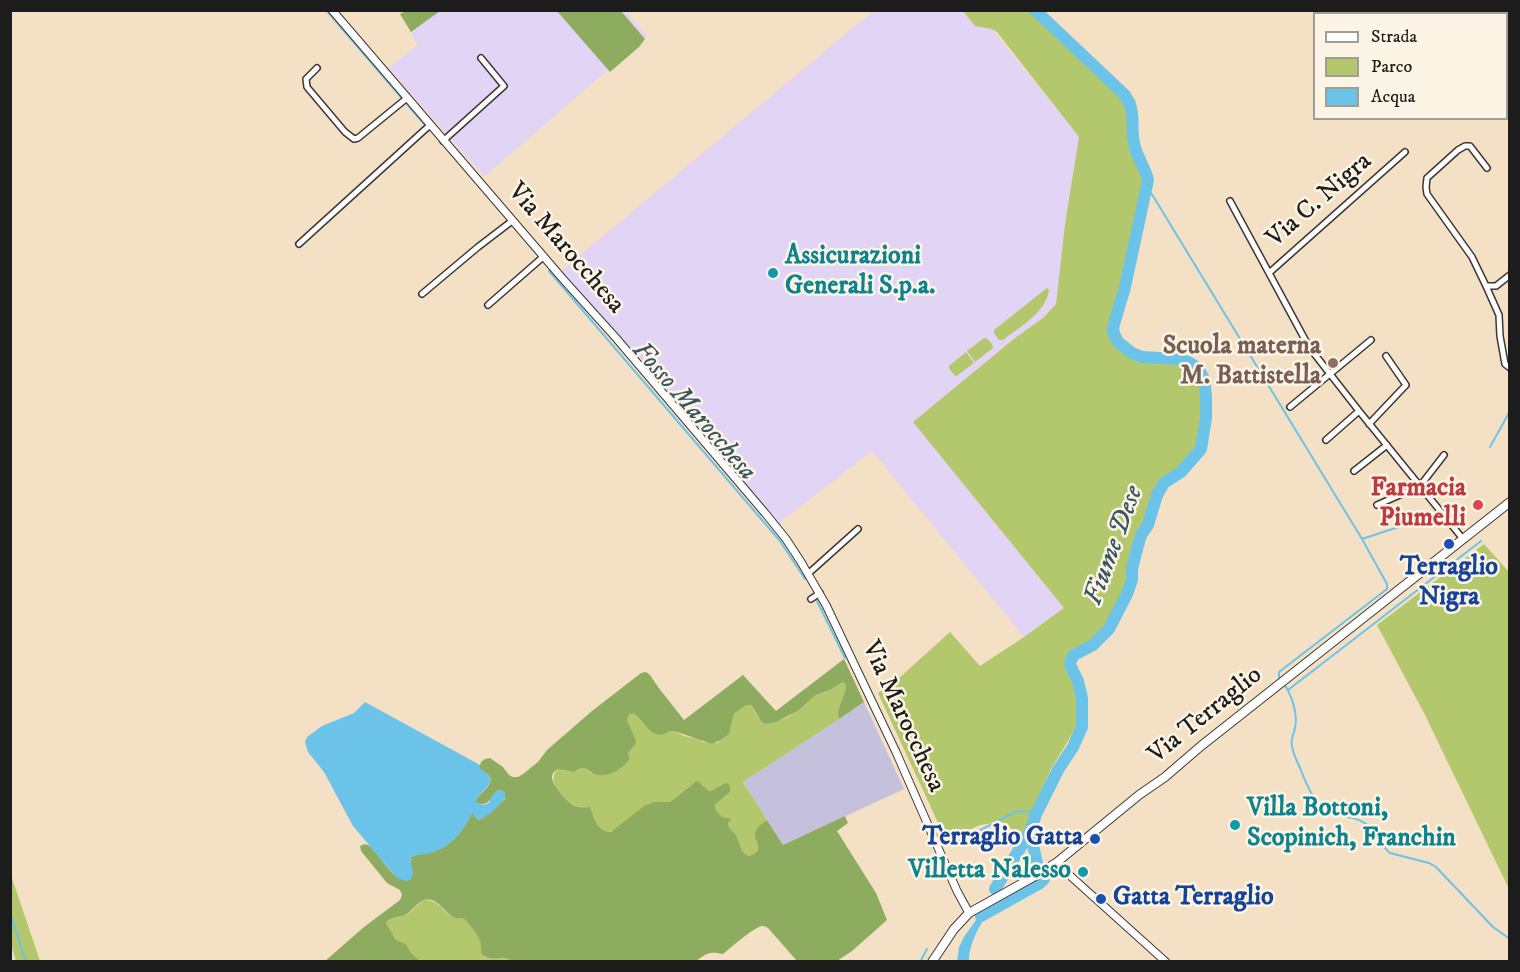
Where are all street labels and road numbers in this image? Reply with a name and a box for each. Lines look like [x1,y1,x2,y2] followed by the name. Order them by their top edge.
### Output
[1261,147,1379,255] street label: Via C. Nigra
[500,177,630,321] street label: Via Marocchesa
[853,636,951,798] street label: Via Marocchesa
[1143,661,1269,771] street label: Via Terraglio

